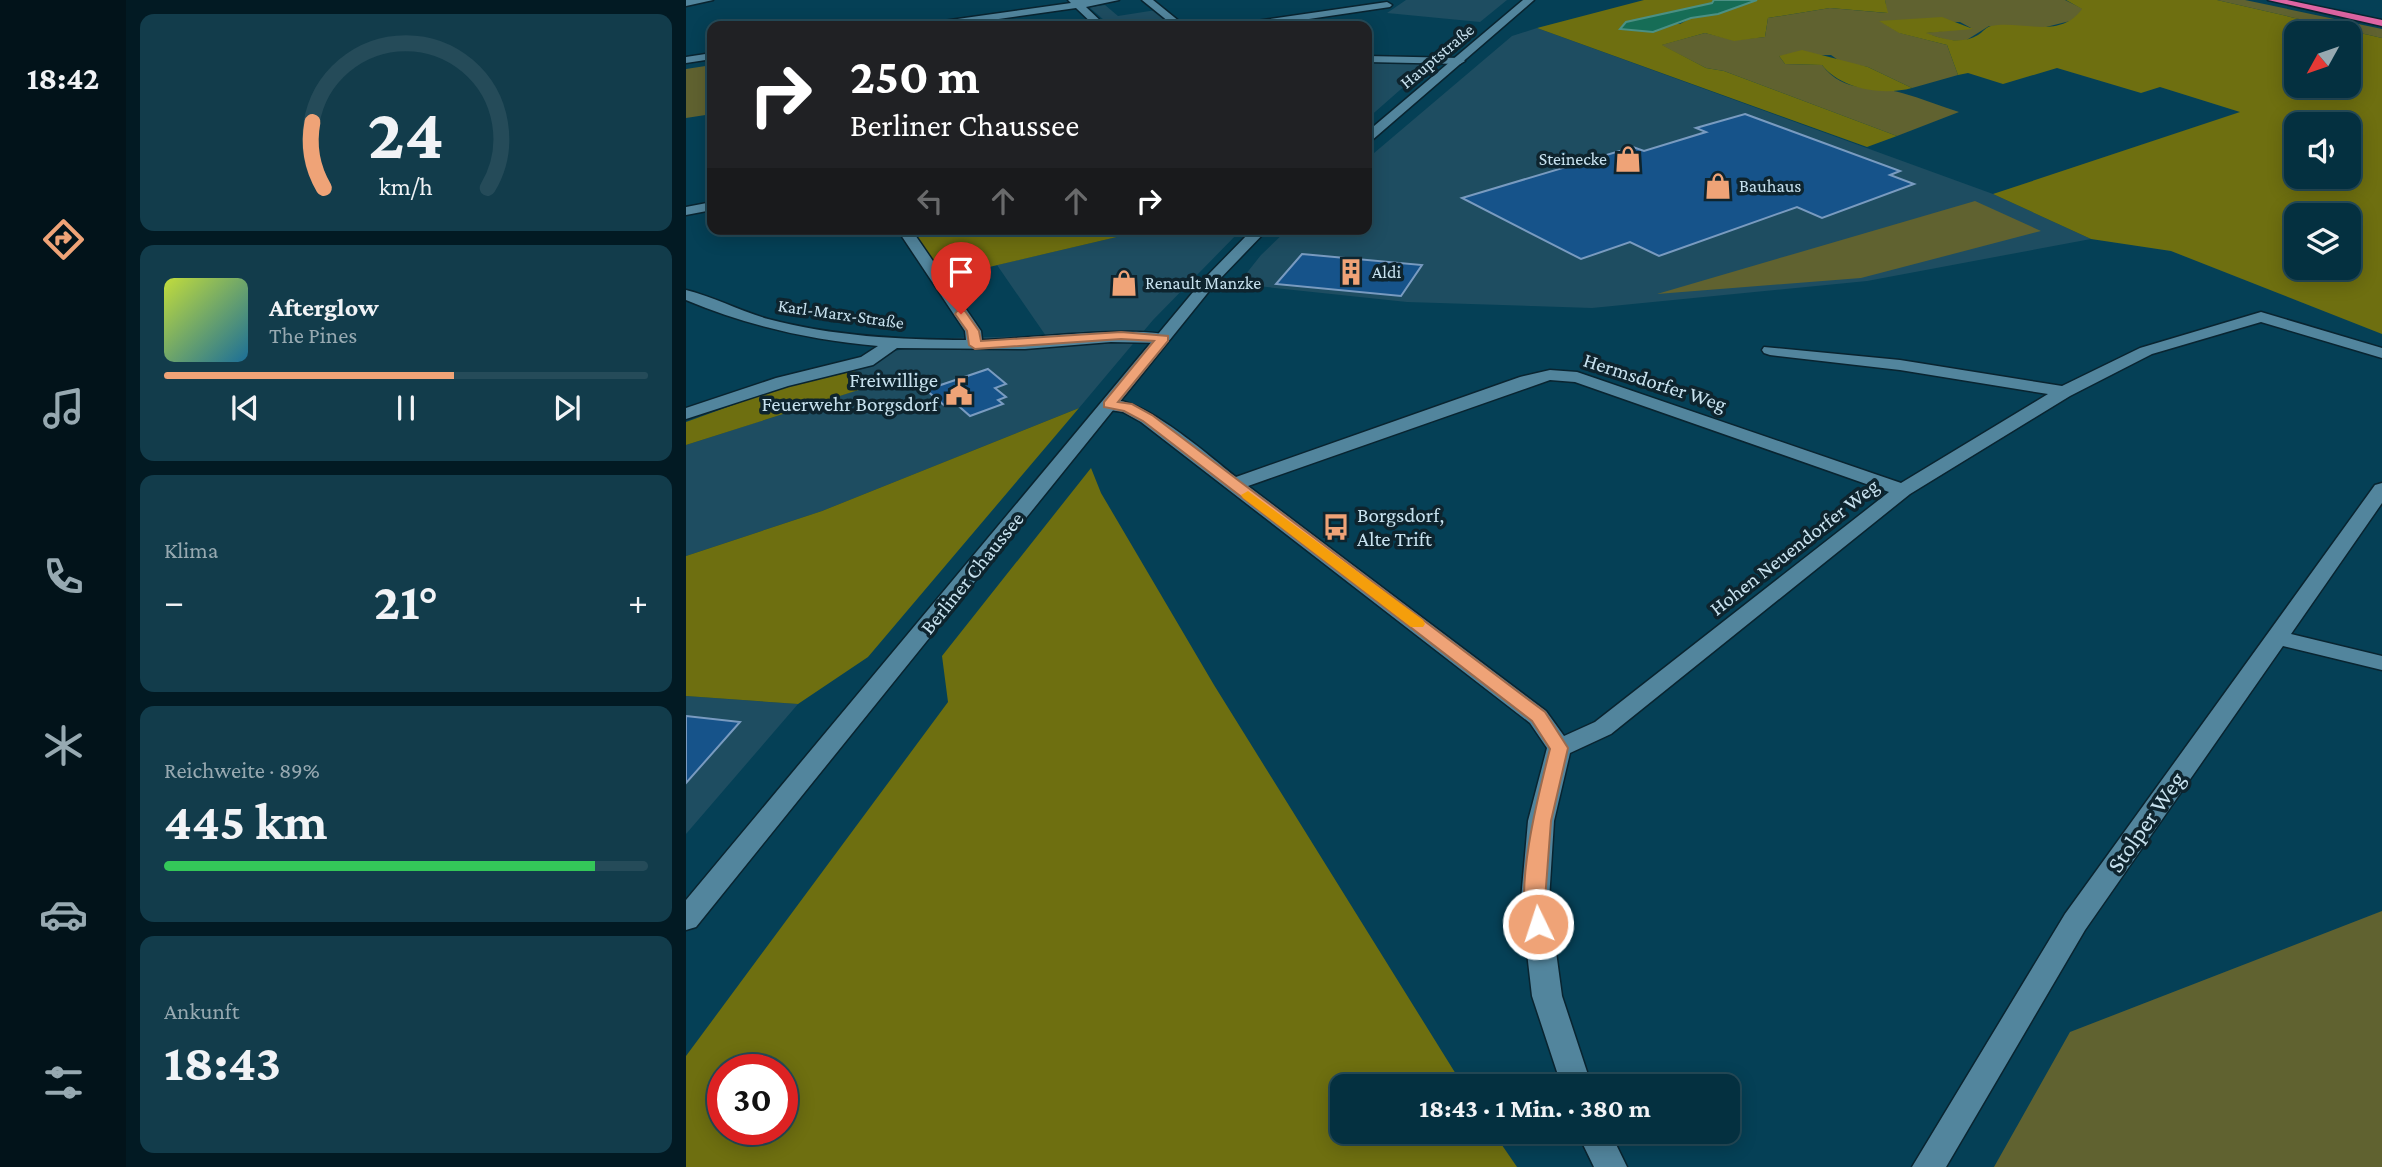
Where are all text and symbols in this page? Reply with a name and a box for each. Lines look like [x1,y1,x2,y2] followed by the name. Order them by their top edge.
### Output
[1396,19,1478,93] street label: Hauptstraße
[2284,21,2361,98] north arrow
[2284,21,2361,280] map controls
[735,49,826,140] icon: right
[850,49,980,104] text: 250 m
[27,60,99,96] text: 18:42
[368,94,444,175] text: 24
[850,107,1079,143] text: Berliner Chaussee
[2284,112,2361,189] button: sound
[1613,144,1643,174] shop icon: Steinecke
[1539,149,1607,169] place label: Steinecke
[1703,171,1733,201] shop icon: Bauhaus
[379,173,433,200] text: km/h
[1739,176,1801,196] place label: Bauhaus
[911,182,949,220] icon: left
[984,182,1022,220] icon: ahead
[1057,182,1095,220] icon: ahead
[1130,182,1168,220] icon: right
[2284,203,2361,280] button: layers
[39,215,88,264] icon: directions
[931,242,991,314] pin
[942,253,980,291] icon: arrive
[1336,257,1366,287] building icon: Aldi
[1372,262,1401,282] place label: Aldi
[1109,268,1139,298] shop icon: Renault Manzke
[1145,273,1261,293] place label: Renault Manzke
[269,293,379,322] text: Afterglow
[777,295,905,333] street label: Karl-Marx-Straße
[269,322,357,348] text: The Pines
[1580,348,1730,416] street label: Hermsdorfer Weg
[761,368,940,416] place label: Freiwillige Feuerwehr Borgsdorf
[944,377,974,407] public building icon: Freiwillige Feuerwehr Borgsdorf
[39,384,88,433] icon: music
[226,389,264,427] icon: previous
[387,389,425,427] icon: pause
[548,389,586,427] icon: next
[1705,474,1883,620] street label: Hohen Neuendorfer Weg
[1357,503,1444,551] place label: Borgsdorf, Alte Trift
[915,507,1029,639] street label: Berliner Chaussee
[1321,512,1351,542] bus stop icon: Borgsdorf, Alte Trift
[164,537,218,563] text: Klima
[39,552,88,601] icon: phone
[374,572,438,630] text: 21°
[164,580,184,622] text: −
[628,580,648,622] text: +
[39,721,88,770] icon: climate
[164,757,320,783] text: Reichweite · 89%
[2101,766,2190,877] street label: Stolper Weg
[164,792,328,850] text: 445 km
[1501,887,1575,961] position arrow
[39,890,88,939] icon: car
[164,998,239,1024] text: Ankunft
[164,1033,281,1091] text: 18:43
[707,1054,798,1145] speed limit sign: 30
[39,1058,88,1107] icon: filters
[1419,1094,1651,1123] text: 18:43 · 1 Min. · 380 m

